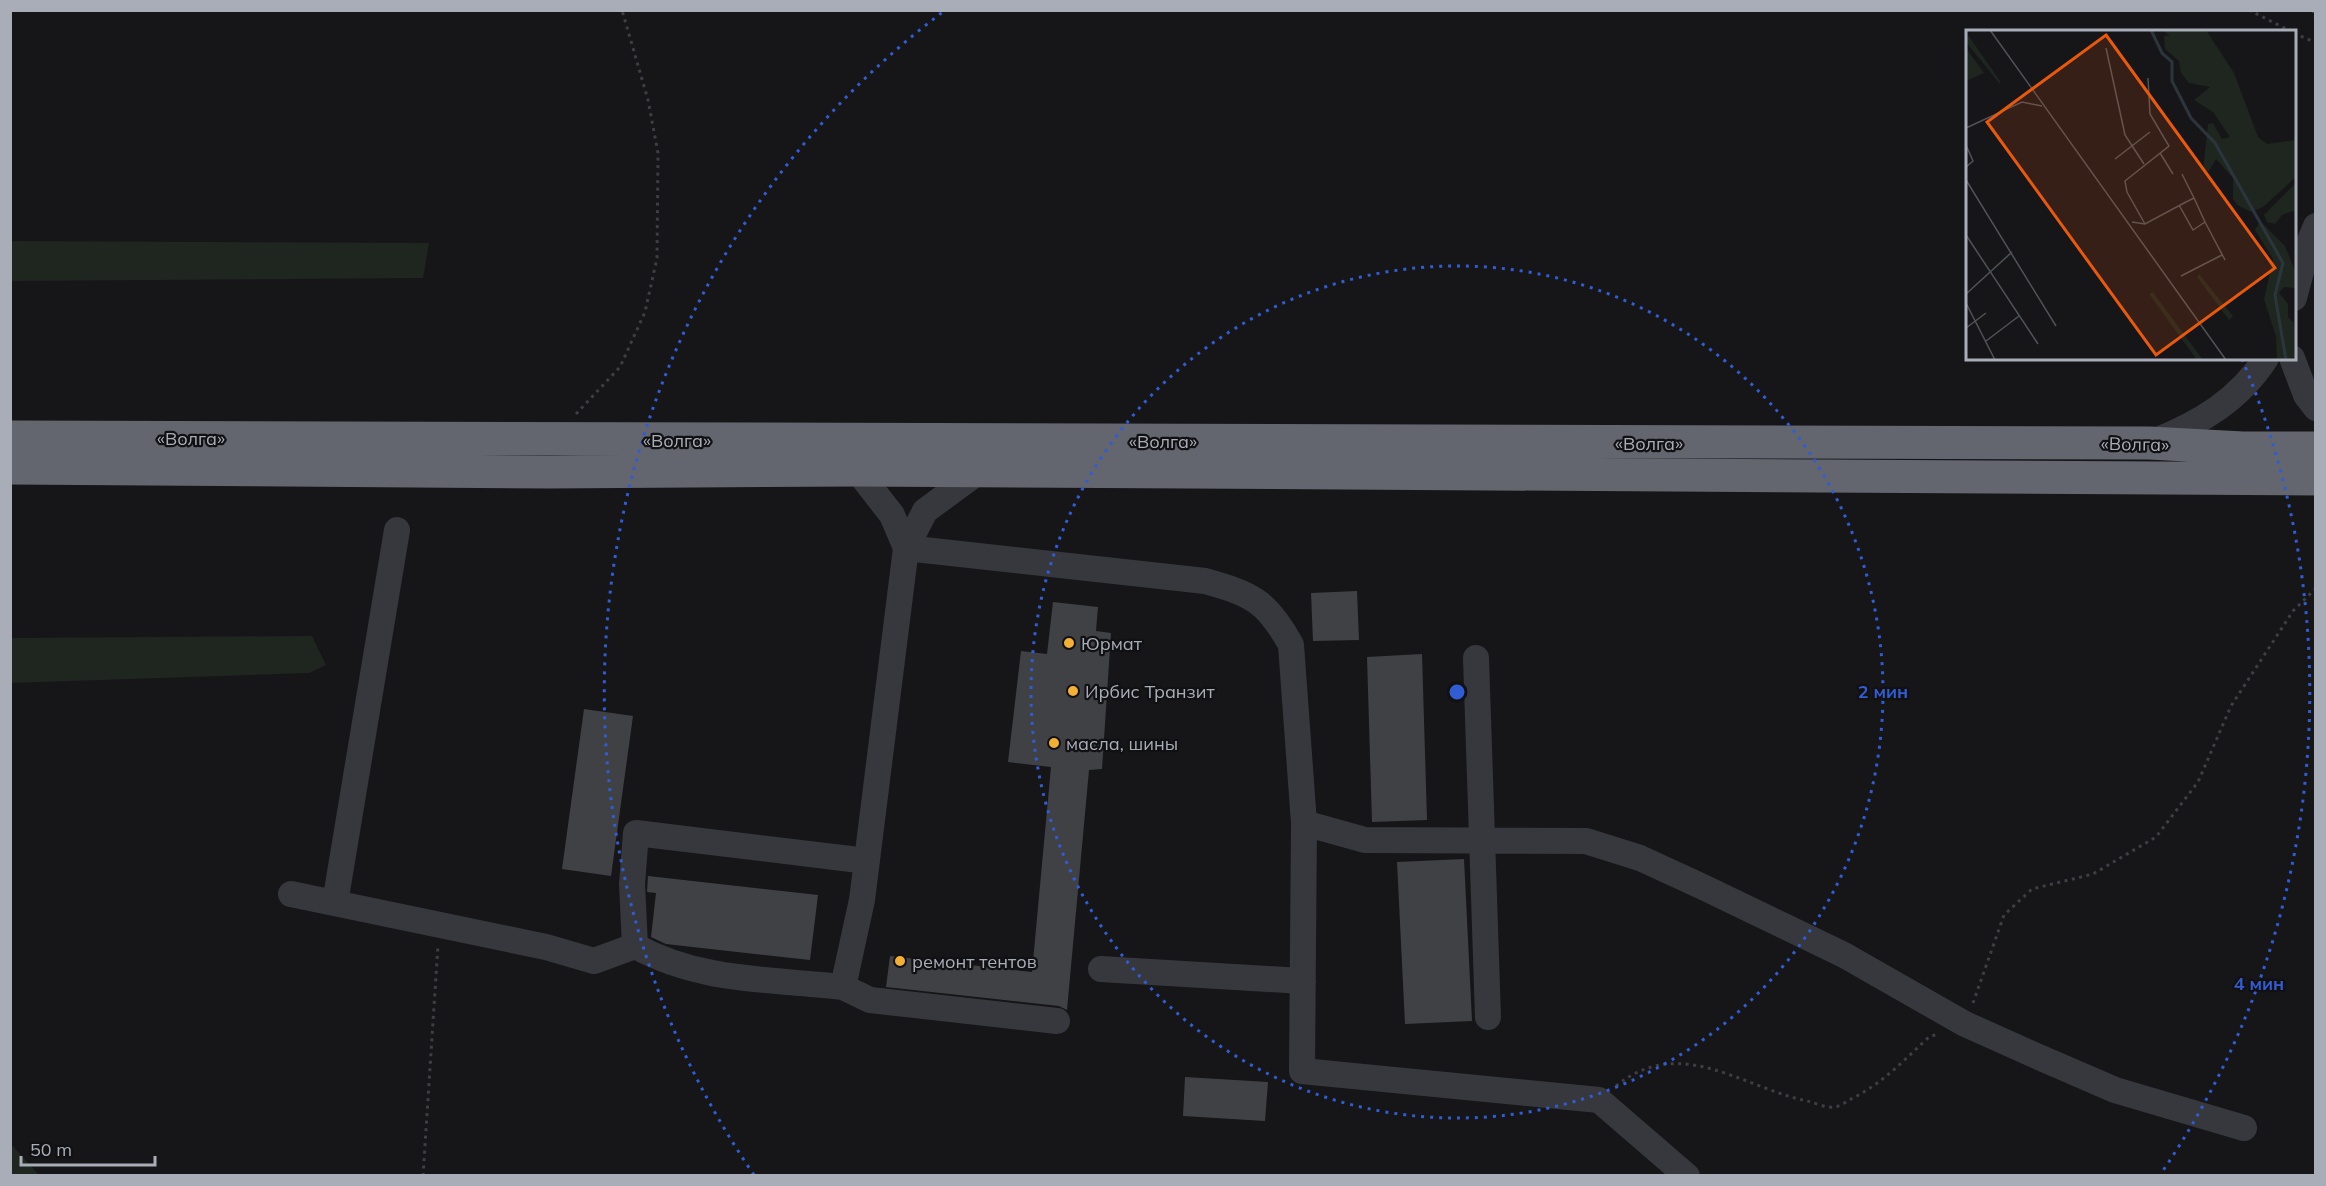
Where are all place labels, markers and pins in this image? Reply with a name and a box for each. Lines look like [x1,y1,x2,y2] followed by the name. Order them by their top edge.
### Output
[1081,632,1143,655] place label: Юрмат
[1062,636,1076,650] marker: Юрмат
[1085,680,1215,703] place label: Ирбис Транзит
[1447,682,1467,702] centre of rings
[1066,684,1080,698] marker: Ирбис Транзит
[1066,732,1178,755] place label: масла, шины
[1047,736,1061,750] marker: масла, шины
[912,950,1037,973] place label: ремонт тентов
[893,954,907,968] marker: ремонт тентов

